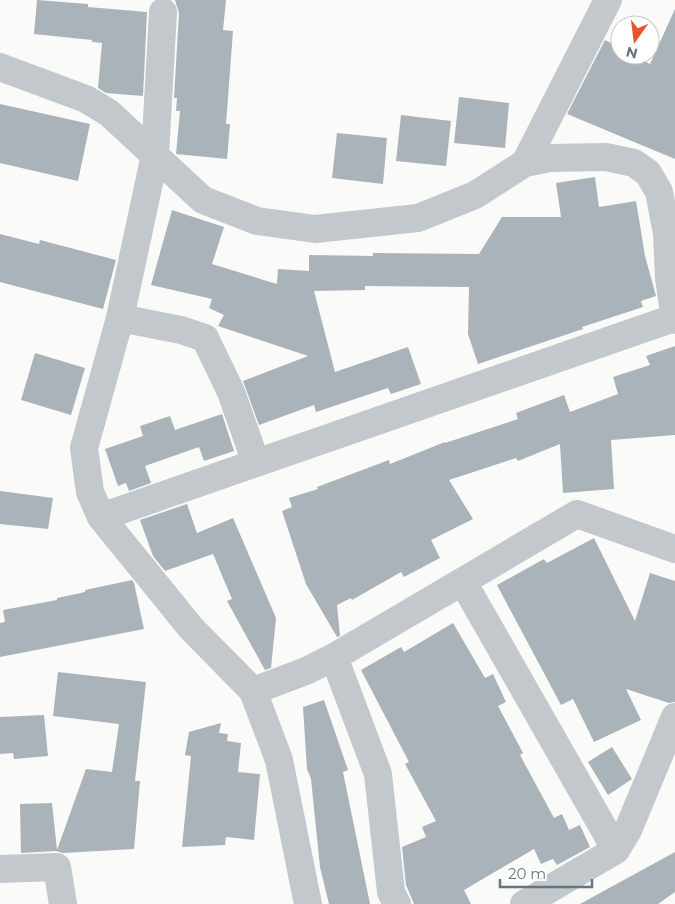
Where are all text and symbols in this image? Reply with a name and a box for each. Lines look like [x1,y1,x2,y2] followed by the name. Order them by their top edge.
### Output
[610,15,660,65] north arrow
[624,43,640,63] text: N
[500,856,592,888] scale bar
[508,864,546,883] text: 20 m

